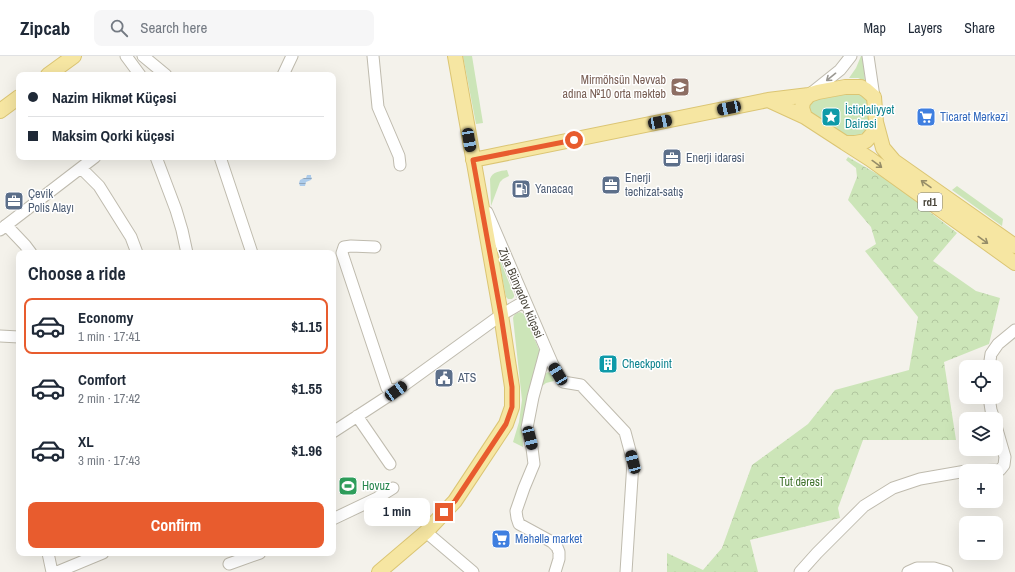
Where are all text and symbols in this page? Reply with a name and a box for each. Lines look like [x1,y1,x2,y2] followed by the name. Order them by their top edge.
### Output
[94,10,374,46] search box
[20,15,70,41] text: Zipcab
[108,17,130,39] icon: search
[140,17,207,38] text: Search here
[864,19,886,37] text: Map
[908,19,942,37] text: Layers
[964,19,995,37] text: Share
[562,72,666,102] place label: Mirmöhsün Nəvvab adına №10 orta məktəb
[826,73,837,81] one-way arrow
[669,76,691,98] school or university icon: Mirmöhsün Nəvvab adına №10 orta məktəb
[52,87,176,108] text: Nazim Hikmət Küçəsi
[716,100,742,116] car
[845,102,894,132] place label: İstiqlaliyyət Dairəsi
[820,106,842,128] place icon: İstiqlaliyyət Dairəsi
[915,106,937,128] supermarket icon: Ticarət Mərkəzi
[940,109,1008,125] place label: Ticarət Mərkəzi
[647,114,673,130] car
[52,125,174,146] text: Maksim Qorki küçəsi
[461,127,477,153] car
[565,131,583,149] route start
[661,147,683,169] office icon: Enerji idarəsi
[686,150,745,166] place label: Enerji idarəsi
[872,160,883,168] one-way arrow
[625,170,684,200] place label: Enerji təchizat-satış
[600,174,622,196] office icon: Enerji təchizat-satış
[510,178,532,200] fuel station icon: Yanacaq
[921,180,932,188] one-way arrow
[535,181,573,197] place label: Yanacaq
[28,186,74,216] place label: Çevik Polis Alayı
[3,190,25,212] office icon: Çevik Polis Alayı
[918,193,942,211] road number: rd1
[977,236,988,244] one-way arrow
[495,245,547,341] street label: Ziya Bünyadov küçəsi
[28,261,126,286] text: Choose a ride
[78,307,133,328] text: Economy
[30,308,66,344] icon: car
[291,316,322,337] text: $1.15
[78,328,140,345] text: 1 min · 17:41
[597,353,619,375] building icon: Checkpoint
[622,356,672,372] place label: Checkpoint
[959,360,1003,560] map controls
[959,360,1003,404] button: locate
[547,361,569,387] car
[433,367,455,389] public building icon: ATS
[78,369,126,390] text: Comfort
[30,370,66,406] icon: car
[457,370,477,386] place label: ATS
[291,378,322,399] text: $1.55
[383,379,409,403] car
[78,390,140,407] text: 2 min · 17:42
[959,412,1003,456] button: layers
[521,425,539,451] car
[78,431,94,452] text: XL
[30,432,66,468] icon: car
[291,440,322,461] text: $1.96
[624,449,642,475] car
[78,452,140,469] text: 3 min · 17:43
[959,464,1003,508] button: +
[779,474,823,490] park label: Tut dərəsi
[337,475,359,497] sports icon: Hovuz
[362,478,390,494] place label: Hovuz
[364,498,430,526] callout: 1 min
[28,502,324,548] button: Confirm
[383,503,411,520] text: 1 min
[435,503,453,521] route end
[959,516,1003,560] button: −
[490,528,512,550] supermarket icon: Məhəllə market
[515,531,583,547] place label: Məhəllə market

